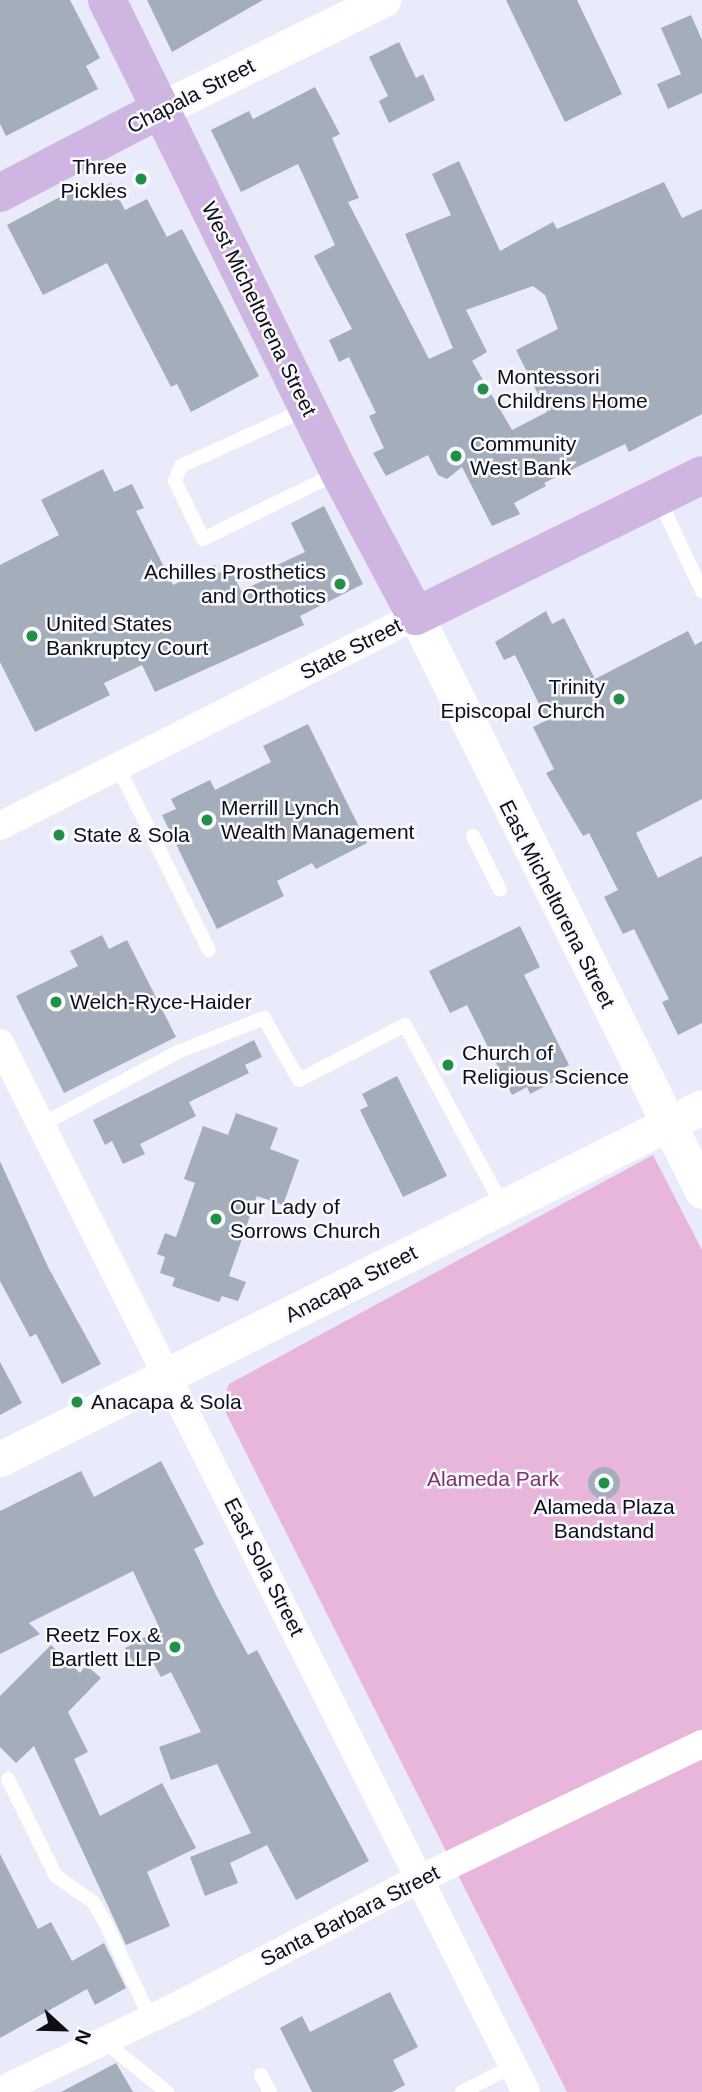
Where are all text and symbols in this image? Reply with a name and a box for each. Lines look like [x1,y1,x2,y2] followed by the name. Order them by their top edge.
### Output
[123,53,259,139] street label: Chapala Street
[60,154,127,204] place label: Three Pickles
[133,171,149,187] marker: Three Pickles
[196,198,322,420] street label: West Micheltorena Street
[497,364,648,414] place label: Montessori Childrens Home
[475,381,491,397] marker: Montessori Childrens Home
[470,431,576,481] place label: Community West Bank
[448,448,464,464] marker: Community West Bank
[144,559,326,609] place label: Achilles Prosthetics and Orthotics
[332,576,348,592] marker: Achilles Prosthetics and Orthotics
[46,611,208,661] place label: United States Bankruptcy Court
[296,613,406,685] street label: State Street
[24,628,40,644] marker: United States Bankruptcy Court
[440,674,605,724] place label: Trinity Episcopal Church
[611,691,627,707] marker: Trinity Episcopal Church
[221,795,414,845] place label: Merrill Lynch Wealth Management
[494,796,620,1012] street label: East Micheltorena Street
[199,812,215,828] marker: Merrill Lynch Wealth Management
[73,822,190,848] place label: State & Sola
[51,827,67,843] marker: State & Sola
[70,989,252,1015] place label: Welch-Ryce-Haider
[48,994,64,1010] marker: Welch-Ryce-Haider
[462,1040,629,1090] place label: Church of Religious Science
[440,1057,456,1073] marker: Church of Religious Science
[230,1194,381,1244] place label: Our Lady of Sorrows Church
[208,1211,224,1227] marker: Our Lady of Sorrows Church
[281,1240,421,1328] street label: Anacapa Street
[91,1389,242,1415] place label: Anacapa & Sola
[69,1394,85,1410] marker: Anacapa & Sola
[427,1466,559,1492] park label: Alameda Park
[596,1475,612,1491] marker: Alameda Plaza Bandstand
[218,1494,310,1640] street label: East Sola Street
[533,1494,675,1544] place label: Alameda Plaza Bandstand
[45,1622,161,1672] place label: Reetz Fox & Bartlett LLP
[167,1639,183,1655] marker: Reetz Fox & Bartlett LLP
[256,1860,444,1972] street label: Santa Barbara Street
[28,1994,98,2064] north arrow
[71,2027,95,2047] text: N

